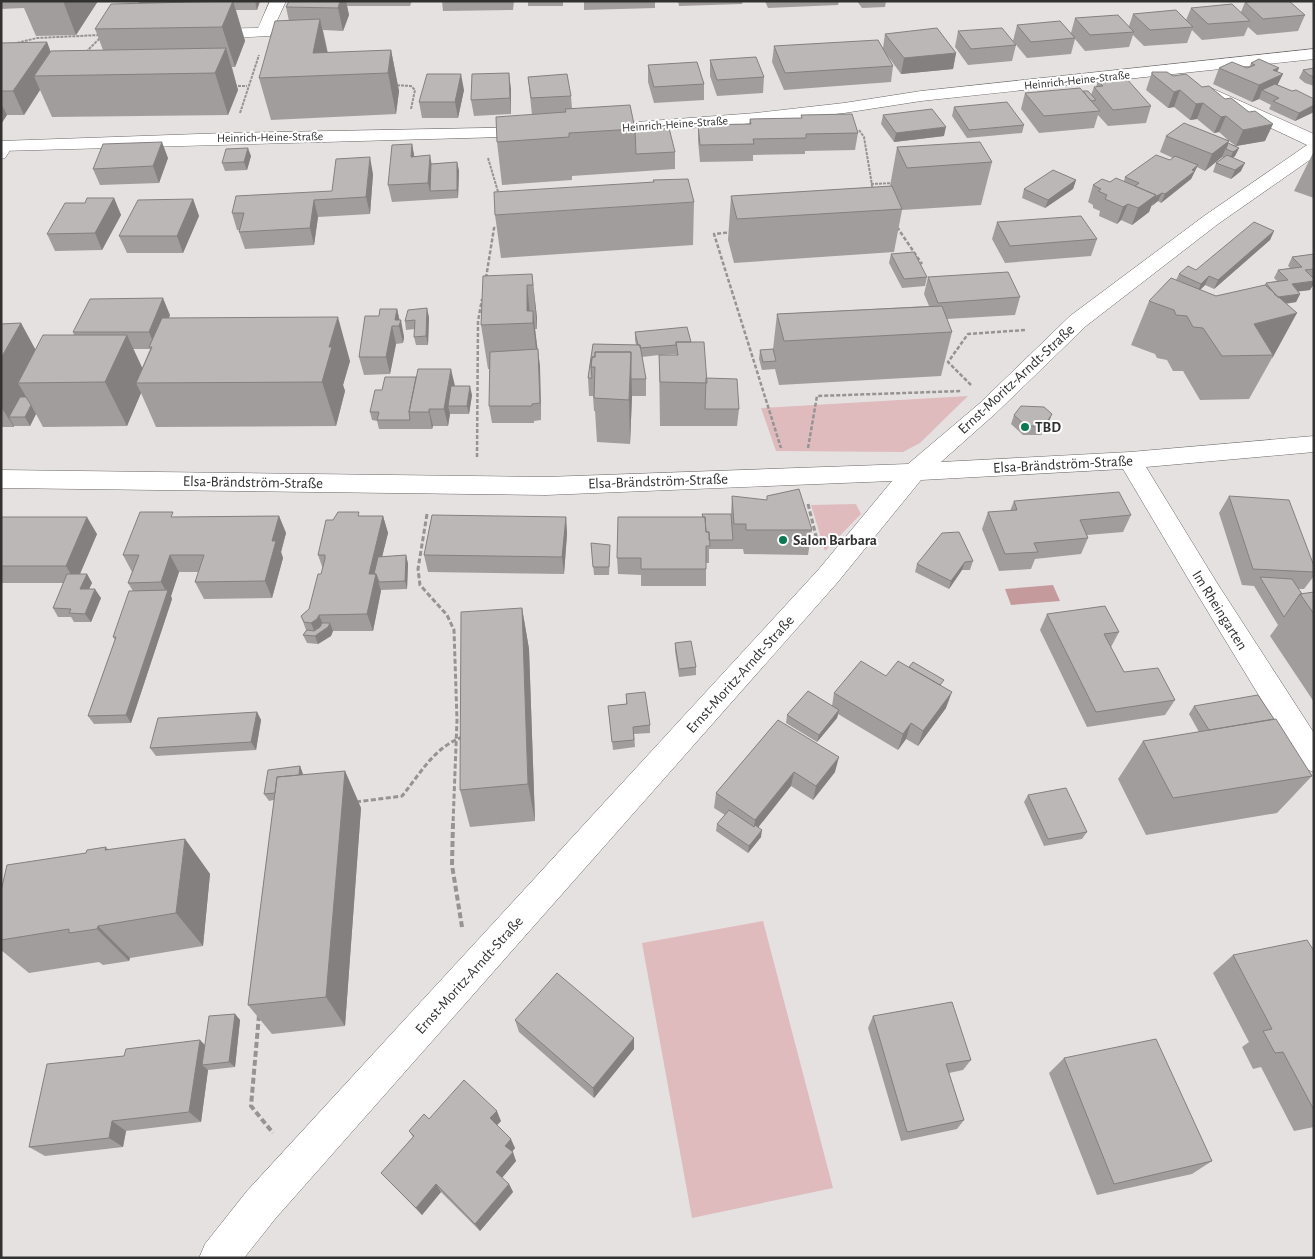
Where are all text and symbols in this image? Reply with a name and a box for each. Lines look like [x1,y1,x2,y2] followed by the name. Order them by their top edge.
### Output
[1024,68,1130,92] street label: Heinrich-Heine-Straße
[622,114,728,134] street label: Heinrich-Heine-Straße
[217,130,323,144] street label: Heinrich-Heine-Straße
[955,322,1077,437] street label: Ernst-Moritz-Arndt-Straße
[1035,420,1061,435] place label: TBD
[1019,421,1031,433] marker: TBD
[993,453,1133,476] street label: Elsa-Brändström-Straße
[588,472,728,491] street label: Elsa-Brändström-Straße
[183,474,323,491] street label: Elsa-Brändström-Straße
[793,533,877,548] place label: Salon Barbara
[777,534,789,546] marker: Salon Barbara
[1189,568,1250,653] street label: Im Rheingarten
[684,612,797,736] street label: Ernst-Moritz-Arndt-Straße
[413,913,526,1037] street label: Ernst-Moritz-Arndt-Straße

